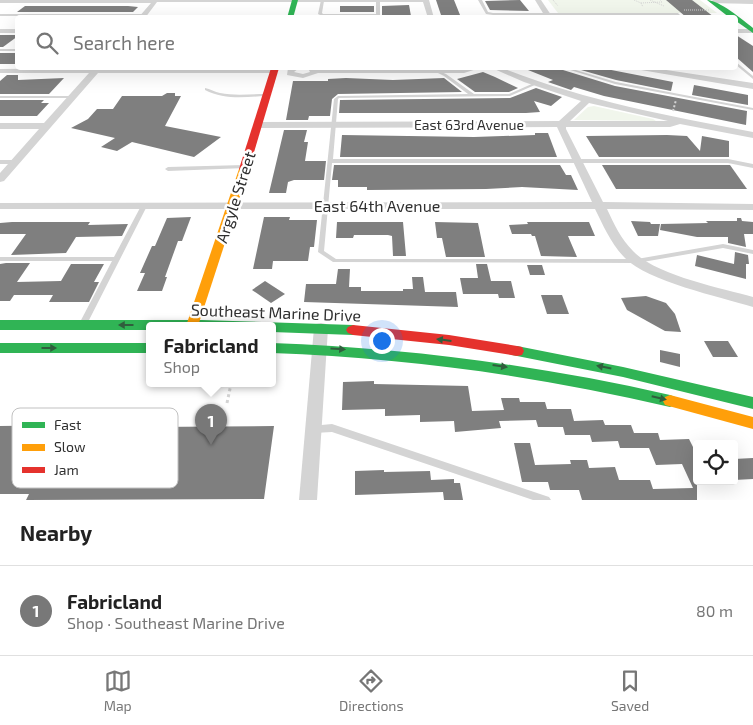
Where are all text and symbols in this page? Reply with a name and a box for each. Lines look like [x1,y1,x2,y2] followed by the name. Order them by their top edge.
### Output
[15,15,738,70] search box
[33,29,61,57] icon: search
[73,31,175,54] text: Search here
[414,116,524,133] street label: East 63rd Avenue
[211,149,259,245] street label: Argyle Street
[314,196,440,215] street label: East 64th Avenue
[191,300,361,324] street label: Southeast Marine Drive
[118,321,134,329] one-way arrow
[146,322,276,387] popup
[369,328,395,354] your location
[163,334,259,357] text: Fabricland
[435,336,451,344] one-way arrow
[41,344,57,352] one-way arrow
[331,346,347,354] one-way arrow
[163,357,200,376] text: Shop
[492,362,508,370] one-way arrow
[596,363,611,371] one-way arrow
[652,394,667,402] one-way arrow
[195,404,227,445] pin: 1
[12,408,178,488] legend
[54,416,81,433] text: Fast
[54,438,86,455] text: Slow
[693,440,738,485] map controls
[693,440,738,485] button: locate
[54,461,79,478] text: Jam
[20,520,92,545] text: Nearby
[67,590,162,613] text: Fabricland
[33,601,39,620] text: 1
[696,601,733,620] text: 80 m
[67,613,285,632] text: Shop · Southeast Marine Drive
[104,667,132,714] tab: Map
[339,667,404,714] tab: Directions
[611,667,649,714] tab: Saved

